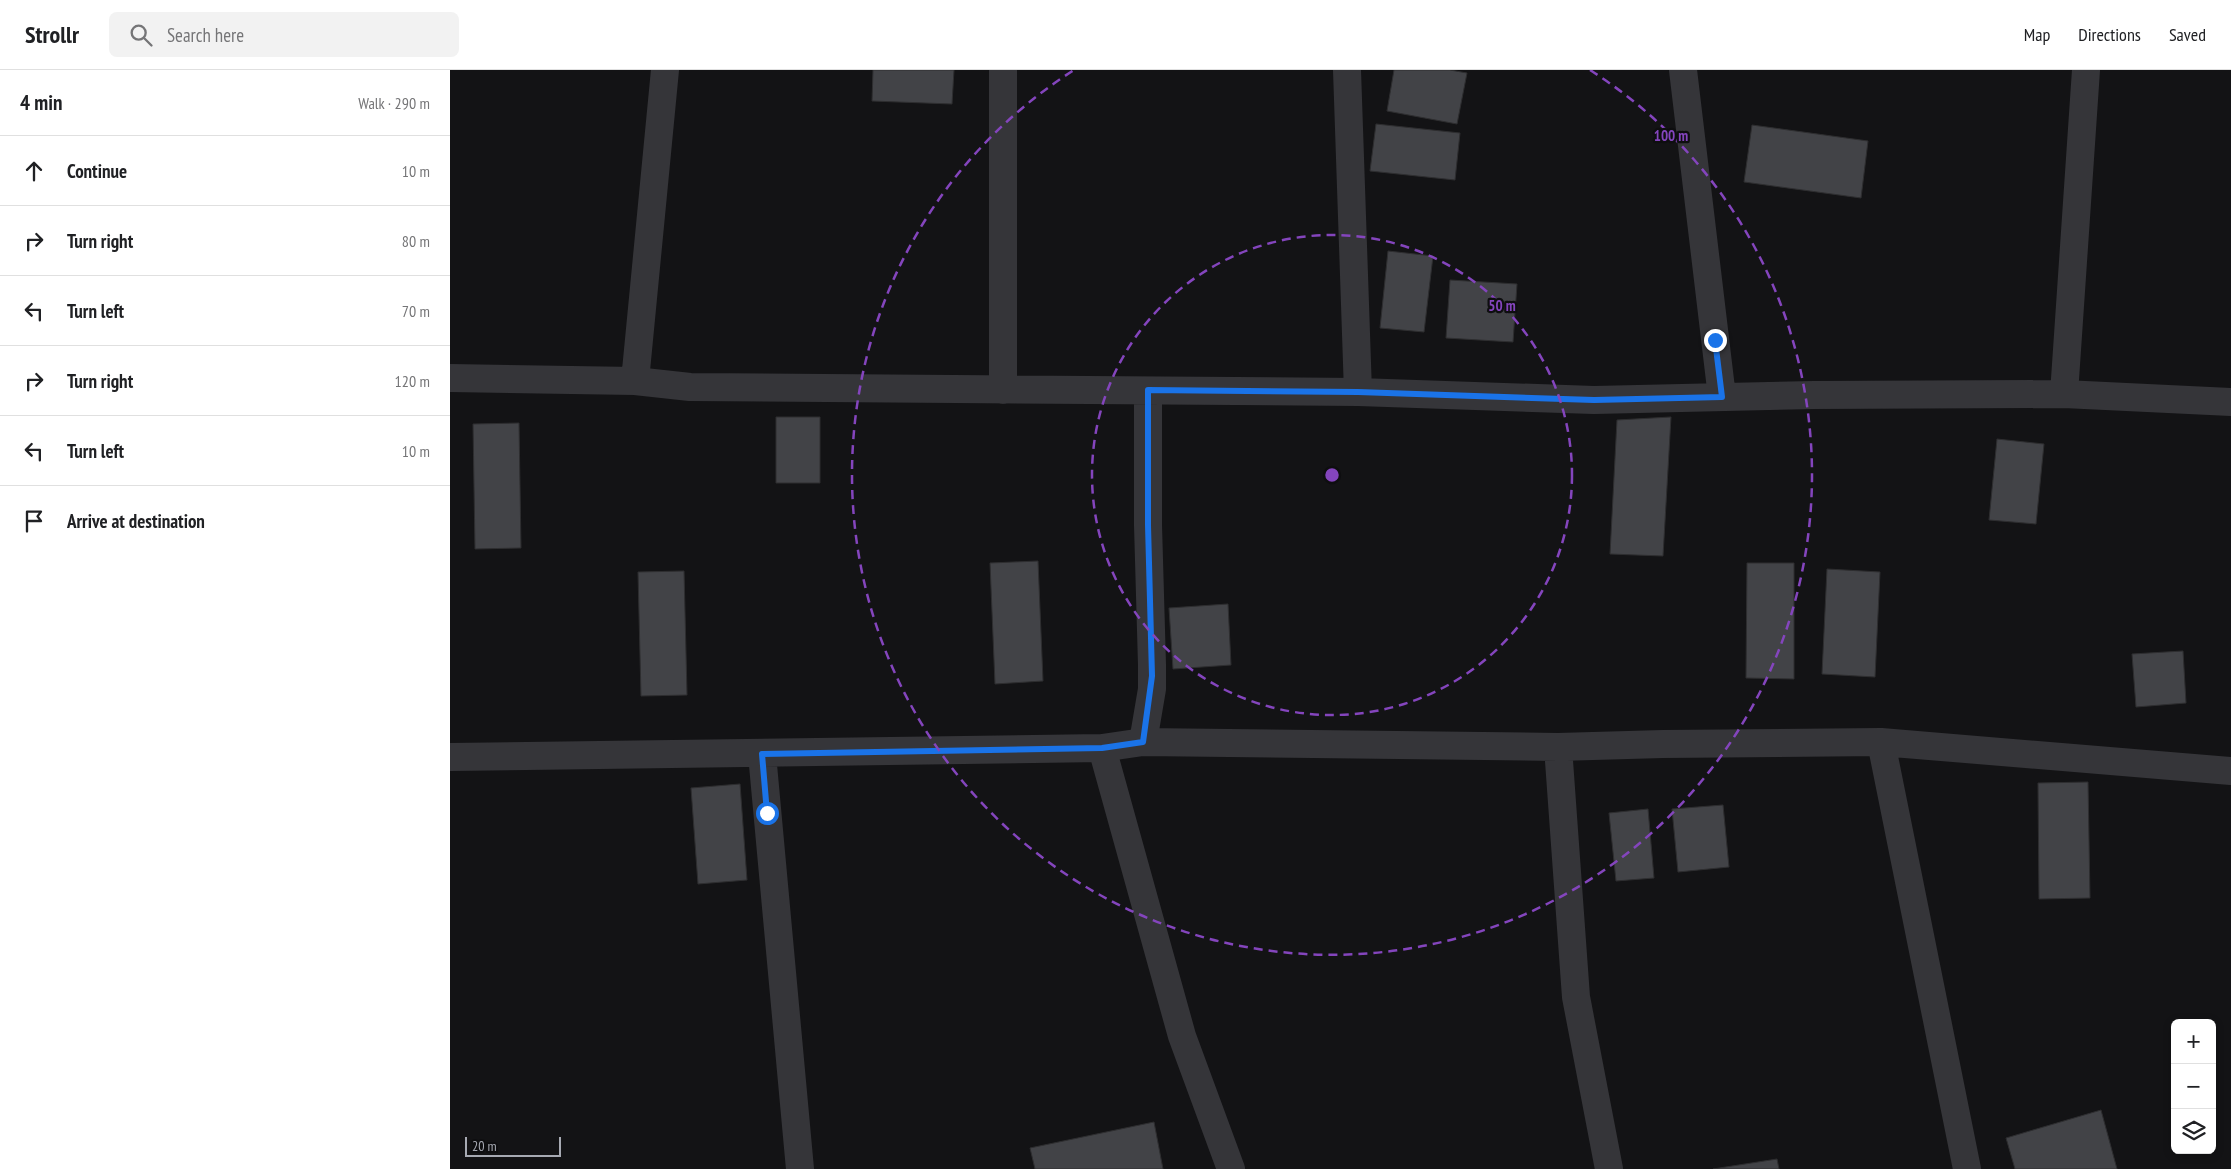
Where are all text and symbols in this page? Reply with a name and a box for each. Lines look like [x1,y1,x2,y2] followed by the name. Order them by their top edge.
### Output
[109,12,459,57] search box
[25,19,79,50] text: Strollr
[127,21,155,49] icon: search
[167,23,244,47] text: Search here
[2024,23,2050,46] text: Map
[2078,23,2141,46] text: Directions
[2169,23,2206,46] text: Saved
[20,89,62,116] text: 4 min
[358,93,430,113] text: Walk · 290 m
[1654,126,1688,145] text: 100 m
[20,157,48,185] icon: ahead
[67,159,127,183] text: Continue
[402,161,430,181] text: 10 m
[20,227,48,255] icon: right
[67,229,133,253] text: Turn right
[402,231,430,251] text: 80 m
[1488,296,1516,315] text: 50 m
[20,297,48,325] icon: left
[67,299,124,323] text: Turn left
[402,301,430,321] text: 70 m
[1704,329,1727,352] route end
[20,367,48,395] icon: right
[67,369,133,393] text: Turn right
[395,371,430,391] text: 120 m
[20,437,48,465] icon: left
[67,439,124,463] text: Turn left
[402,441,430,461] text: 10 m
[1323,466,1341,484] centre of rings
[20,507,48,535] icon: arrive
[67,509,205,533] text: Arrive at destination
[756,802,779,825] route start
[2171,1019,2216,1154] map controls
[2171,1019,2216,1064] button: +
[2171,1064,2216,1109] button: −
[2171,1109,2216,1154] button: layers
[465,1134,561,1157] scale bar
[472,1137,497,1155] text: 20 m

